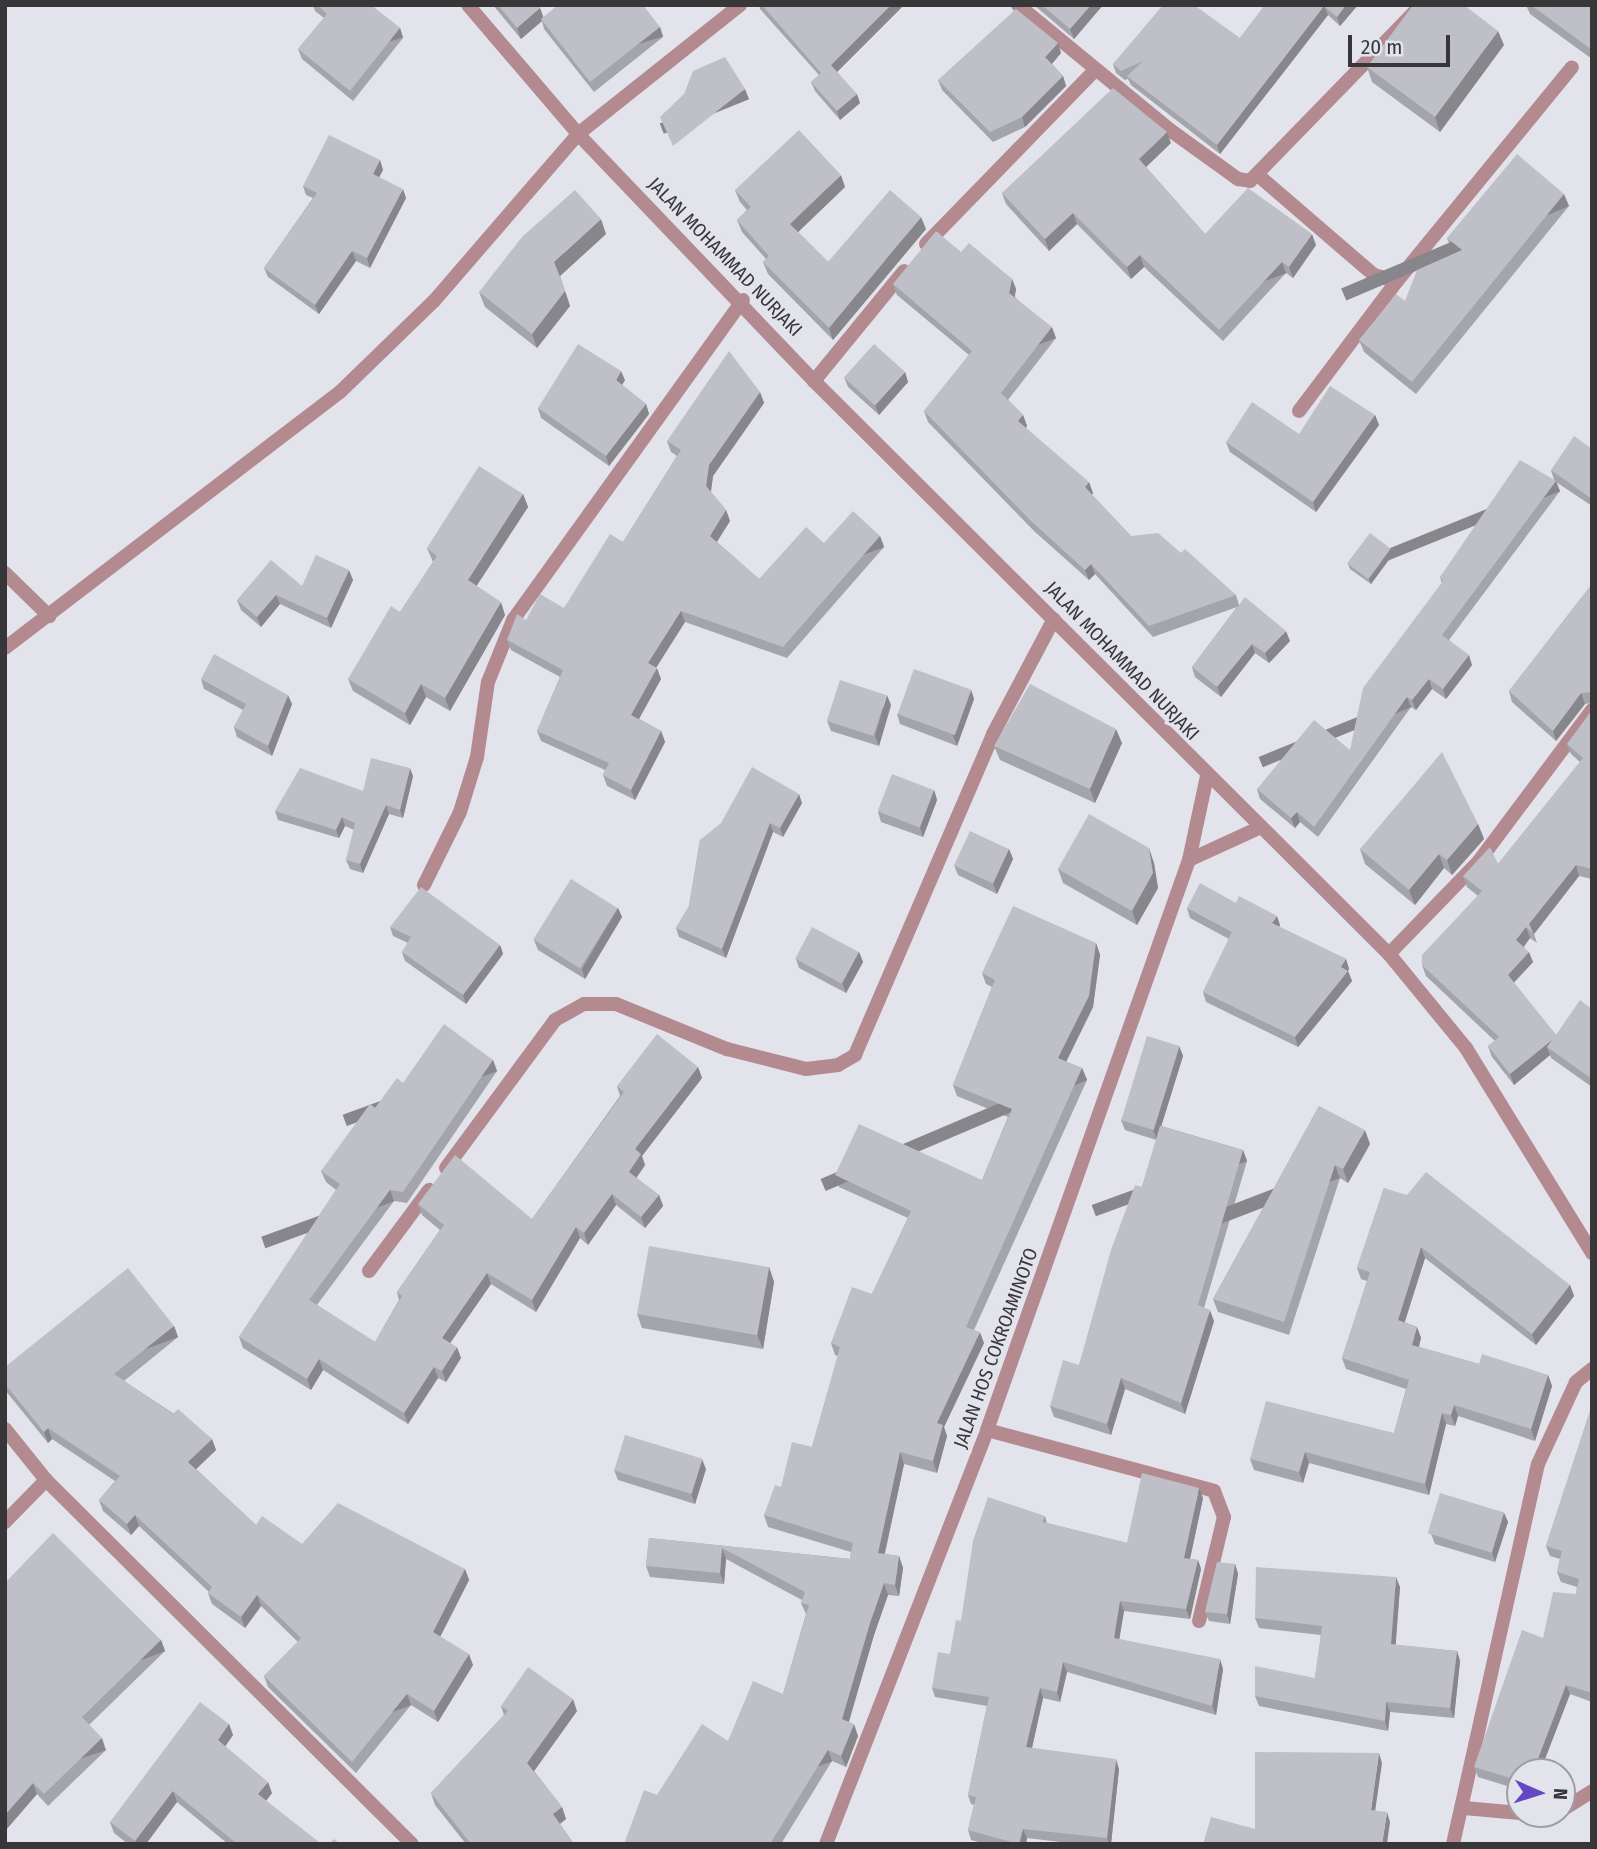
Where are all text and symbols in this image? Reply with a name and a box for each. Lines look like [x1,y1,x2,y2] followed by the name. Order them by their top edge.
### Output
[1352,21,1454,65] scale bar
[1361,34,1402,60] text: 20 m
[643,173,807,341] street label: JALAN MOHAMMAD NURJAKI
[1040,577,1204,745] street label: JALAN MOHAMMAD NURJAKI
[949,1245,1043,1451] street label: JALAN HOS COKROAMINOTO
[1506,1758,1576,1828] north arrow
[1549,1788,1572,1800] text: N

